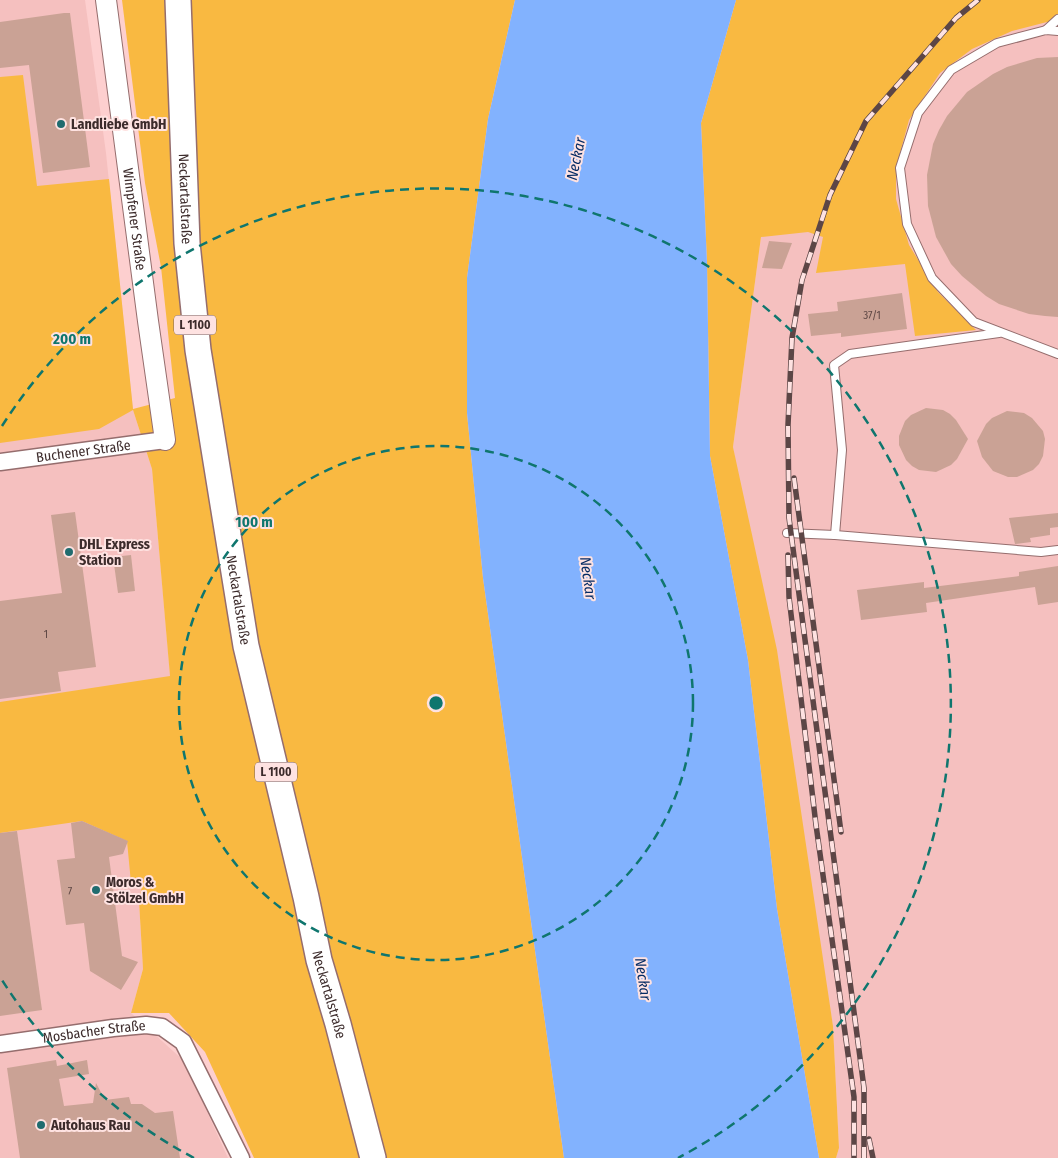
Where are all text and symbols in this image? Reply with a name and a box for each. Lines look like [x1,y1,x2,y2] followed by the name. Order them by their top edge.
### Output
[71,116,167,133] place label: Landliebe GmbH
[55,118,67,130] marker: Landliebe GmbH
[563,135,589,182] water label: Neckar
[175,153,196,245] street label: Neckartalstraße
[120,167,150,271] street label: Wimpfener Straße
[863,309,881,322] house number: 37/1
[174,316,216,334] road number: L 1100
[52,330,91,348] text: 200 m
[35,436,132,466] street label: Buchener Straße
[235,513,273,531] text: 100 m
[79,536,150,569] place label: DHL Express Station
[63,546,75,558] marker: DHL Express Station
[223,554,254,646] street label: Neckartalstraße
[576,555,600,601] water label: Neckar
[44,628,48,641] house number: 1
[427,694,445,712] centre of rings
[255,762,297,782] road number: L 1100
[106,874,184,907] place label: Moros & Stölzel GmbH
[90,884,102,896] marker: Moros & Stölzel GmbH
[68,885,73,898] house number: 7
[309,949,350,1040] street label: Neckartalstraße
[631,956,655,1002] water label: Neckar
[42,1017,146,1046] street label: Mosbacher Straße
[50,1117,131,1134] place label: Autohaus Rau
[35,1119,47,1131] marker: Autohaus Rau

